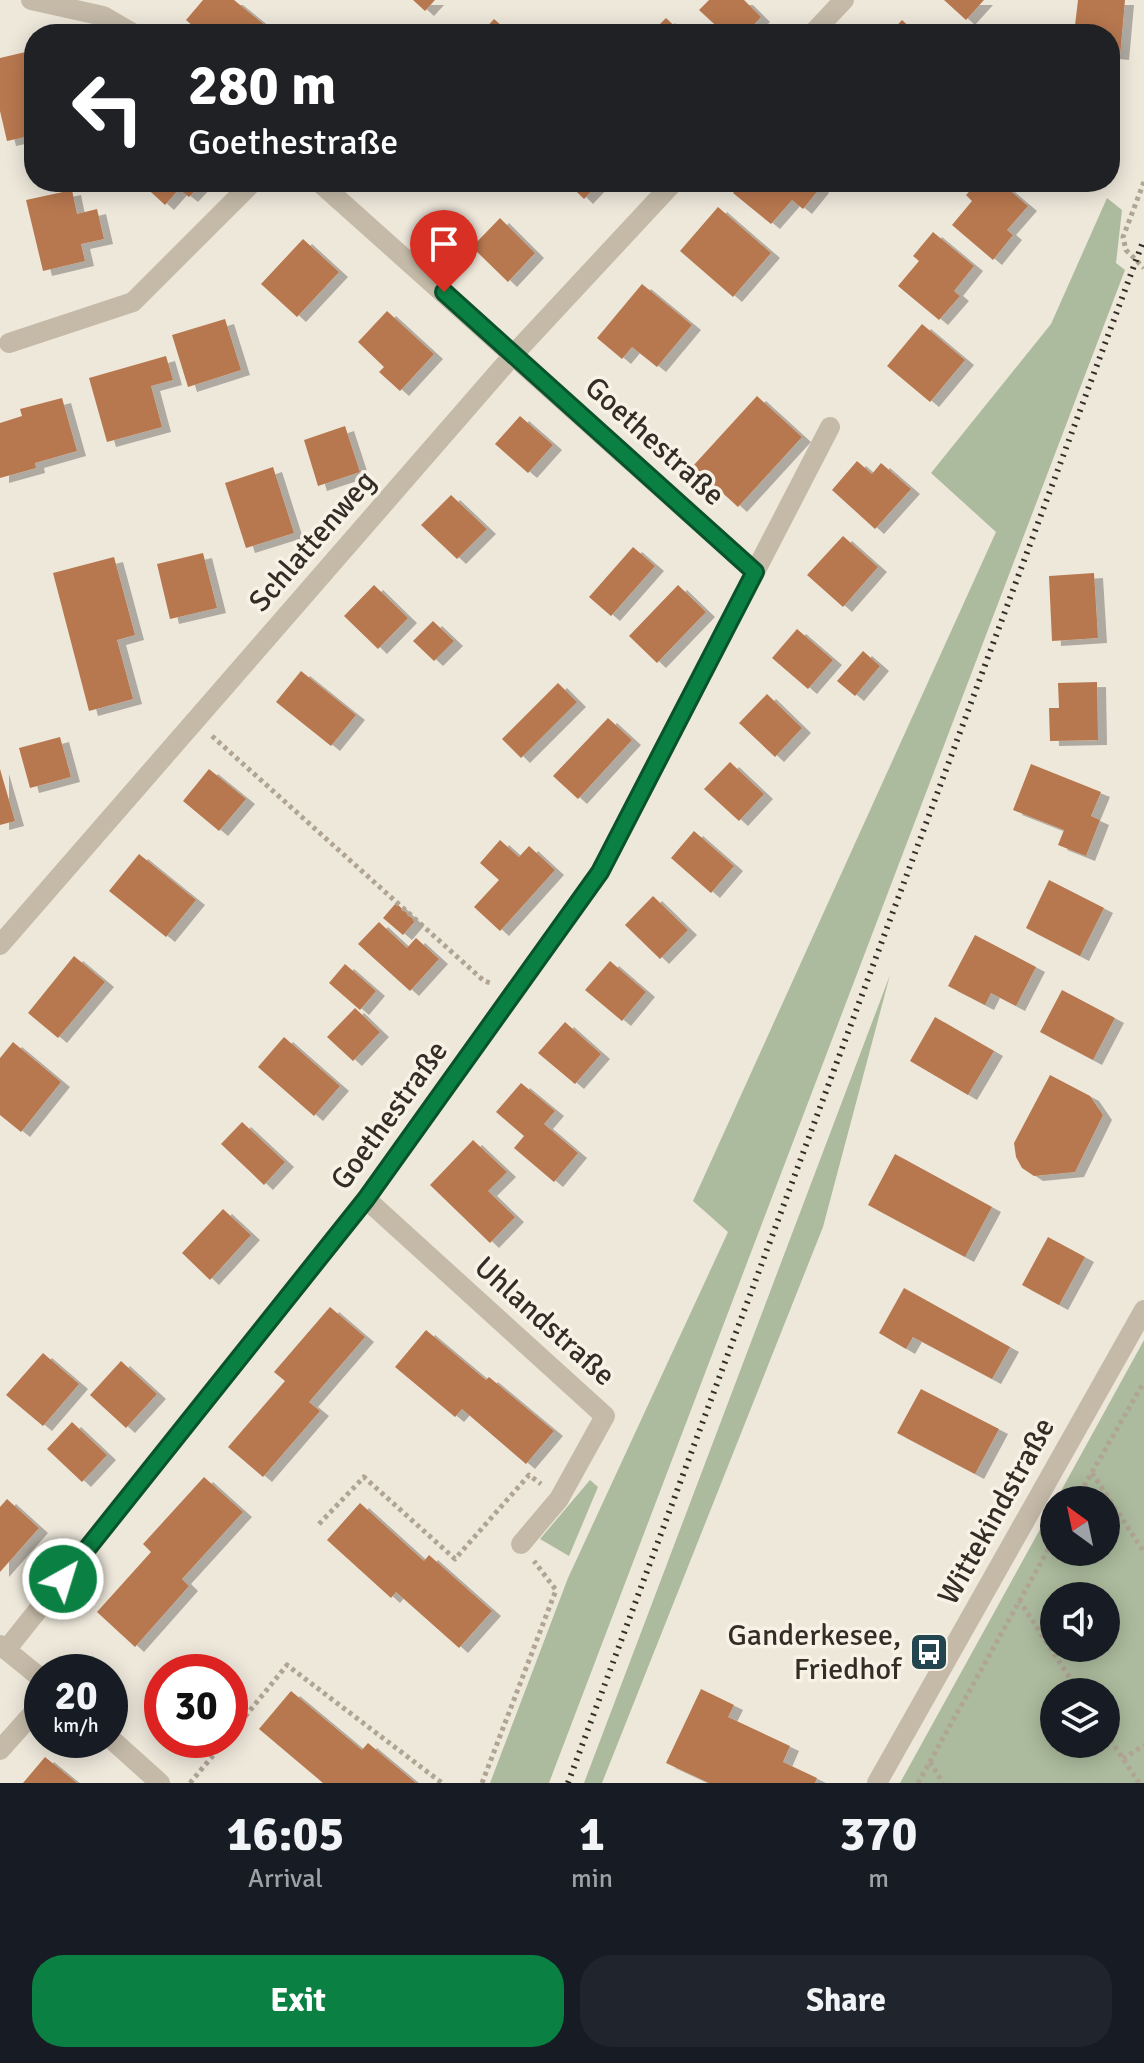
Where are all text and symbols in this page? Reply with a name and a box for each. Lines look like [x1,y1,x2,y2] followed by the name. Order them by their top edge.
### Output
[188,51,336,120] text: 280 m
[56,56,160,160] icon: left
[188,120,398,165] text: Goethestraße
[410,210,478,292] pin
[422,222,466,266] icon: arrive
[577,369,732,514] street label: Goethestraße
[241,463,384,619] street label: Schlattenweg
[323,1034,456,1197] street label: Goethestraße
[467,1249,623,1394] street label: Uhlandstraße
[930,1411,1063,1611] street label: Wittekindstraße
[1040,1486,1120,1566] north arrow
[1040,1486,1120,1758] map controls
[21,1537,105,1621] position arrow
[1040,1582,1120,1662] button: sound
[727,1617,903,1688] place label: Ganderkesee, Friedhof
[908,1631,950,1673] bus stop icon: Ganderkesee, Friedhof
[144,1654,248,1758] speed limit sign: 30
[54,1671,98,1721] text: 20
[1040,1678,1120,1758] button: layers
[53,1713,99,1738] text: km/h
[227,1805,344,1864] text: 16:05
[579,1805,605,1864] text: 1
[840,1805,917,1864] text: 370
[248,1863,323,1895] text: Arrival
[571,1863,613,1895] text: min
[868,1863,889,1895] text: m
[32,1955,564,2047] button: Exit
[580,1955,1112,2047] button: Share

